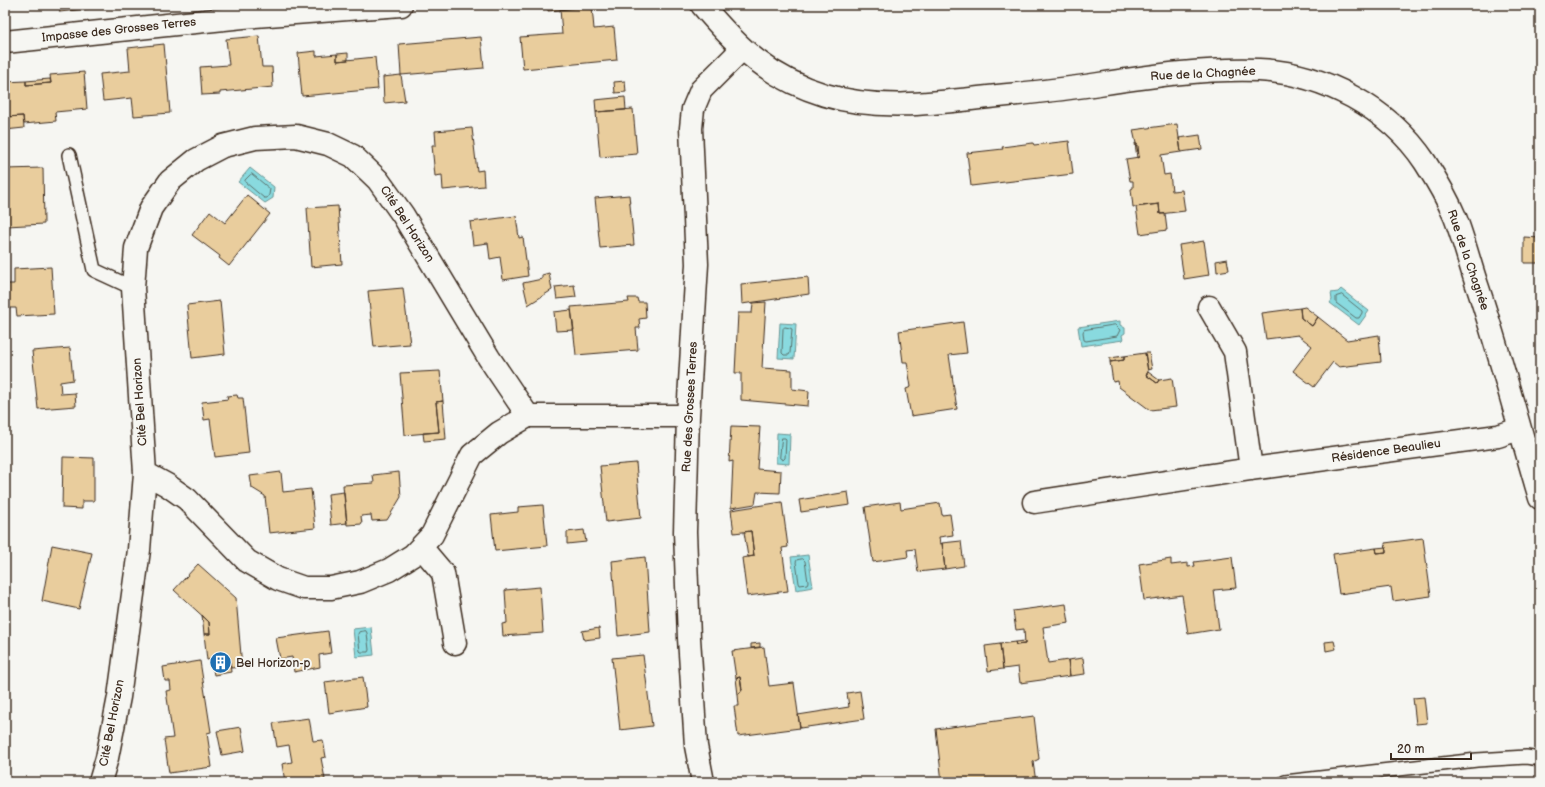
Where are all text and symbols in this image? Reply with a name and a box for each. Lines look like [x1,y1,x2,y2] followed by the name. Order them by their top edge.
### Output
[41,14,197,46] street label: Impasse des Grosses Terres
[1150,64,1256,84] street label: Rue de la Chagnée
[377,183,437,265] street label: Cité Bel Horizon
[1444,208,1492,312] street label: Rue de la Chagnée
[679,341,701,473] street label: Rue des Grosses Terres
[129,357,151,447] street label: Cité Bel Horizon
[1330,436,1442,466] street label: Résidence Beaulieu
[208,650,234,676] building icon: Bel Horizon-p
[236,656,311,671] place label: Bel Horizon-p
[96,678,128,768] street label: Cité Bel Horizon
[1391,735,1471,761] scale bar
[1397,742,1424,757] text: 20 m

